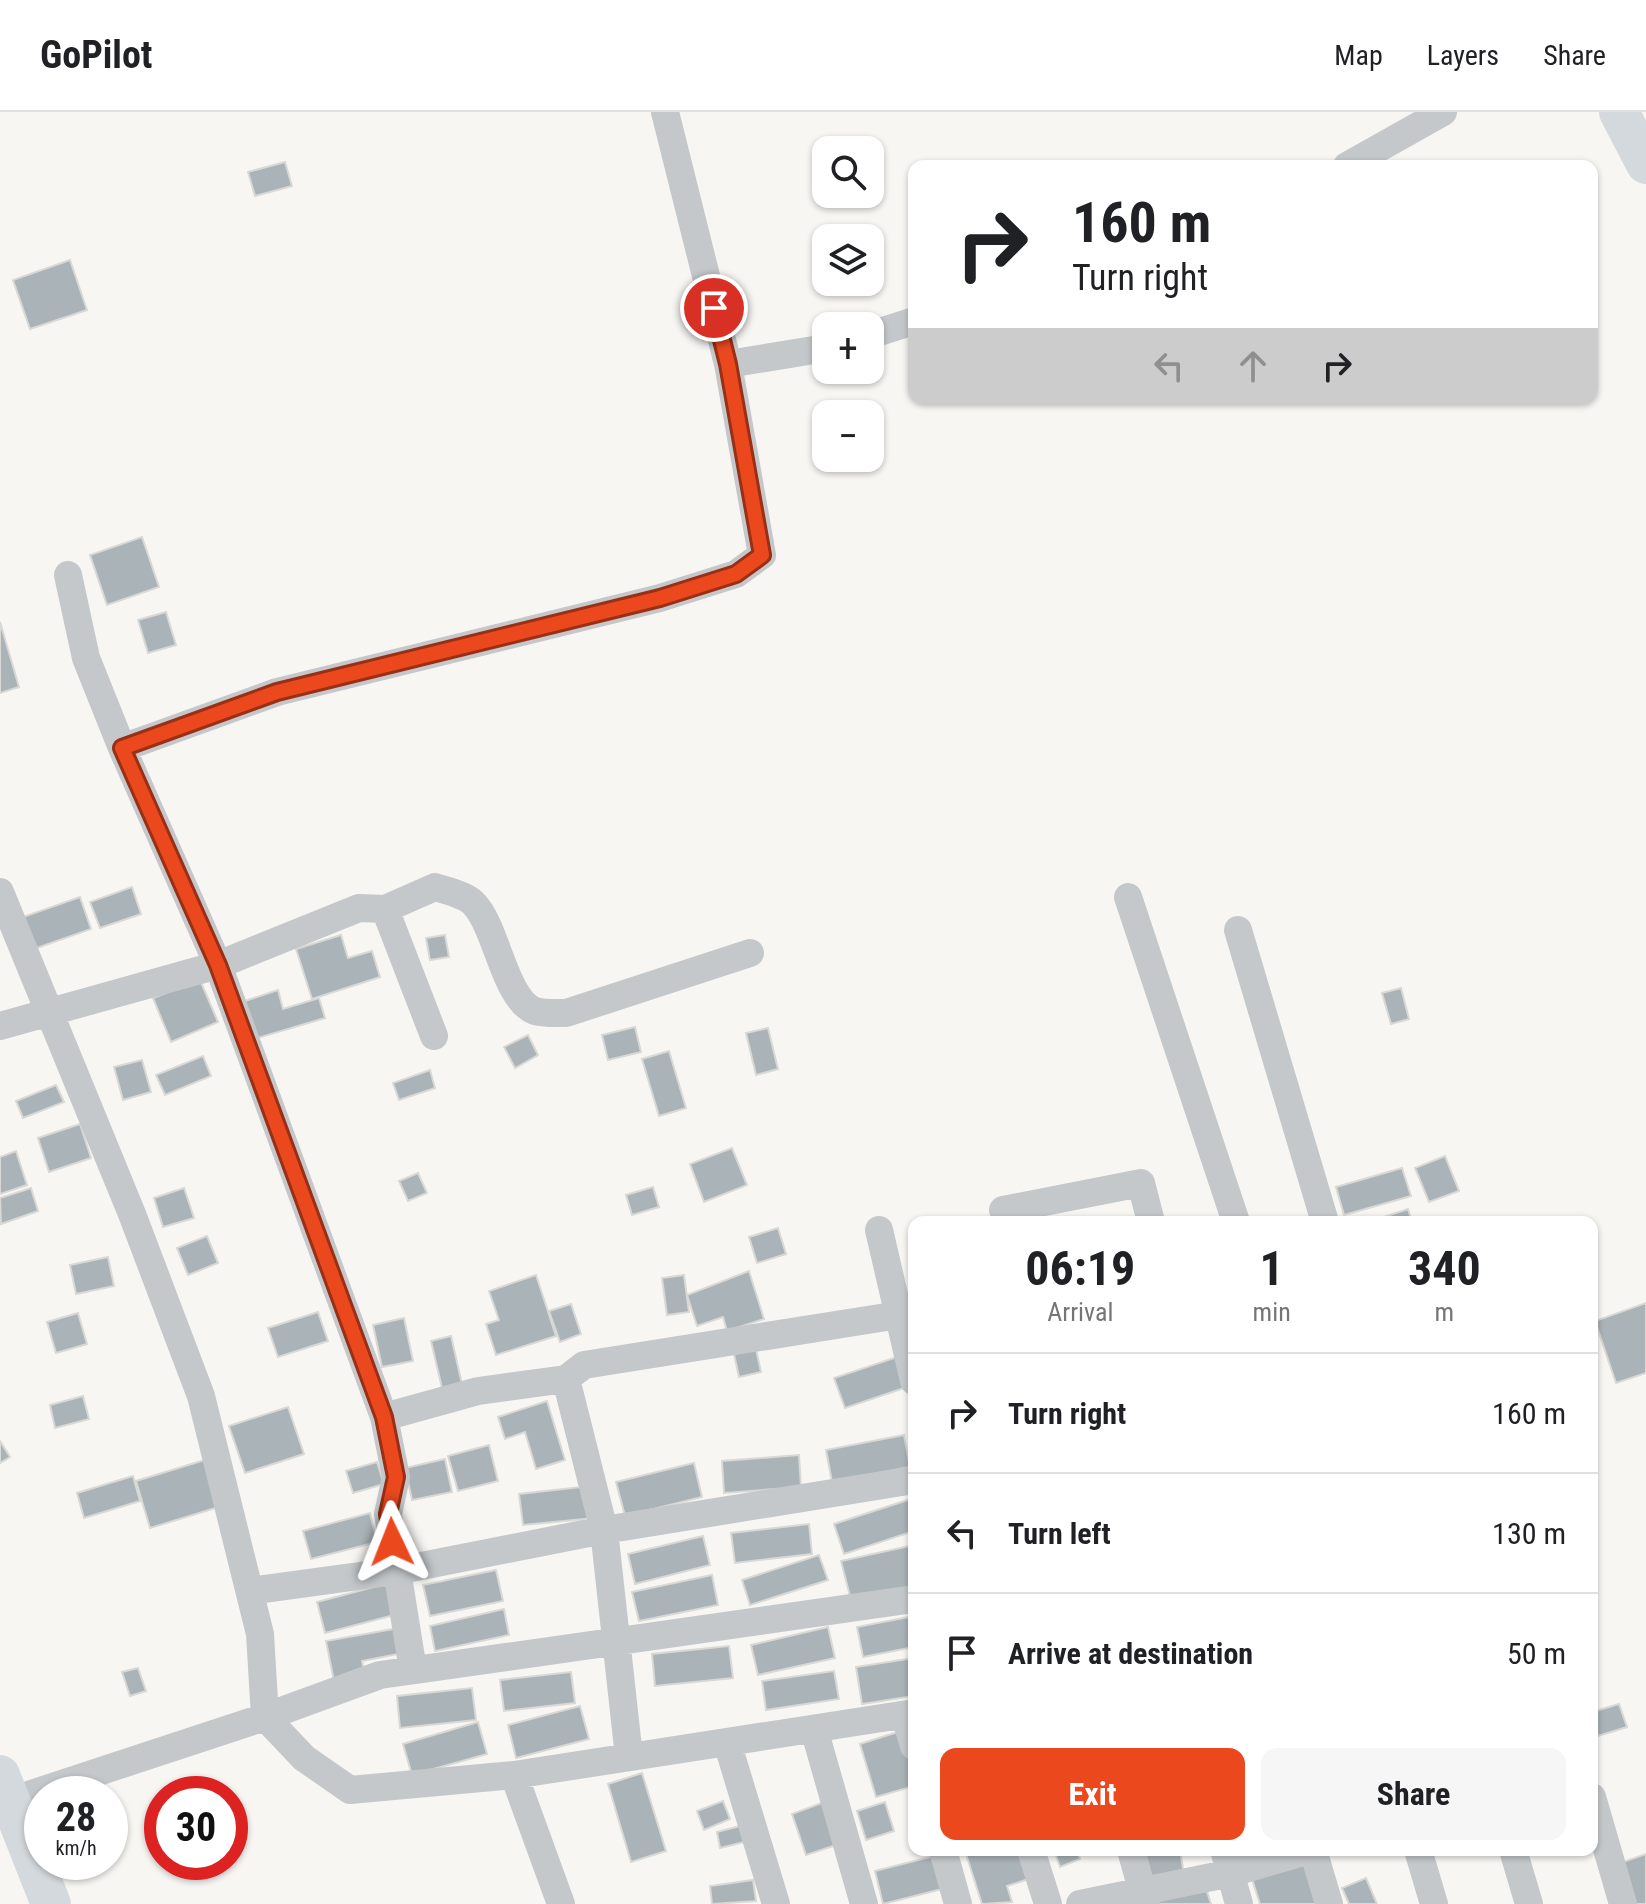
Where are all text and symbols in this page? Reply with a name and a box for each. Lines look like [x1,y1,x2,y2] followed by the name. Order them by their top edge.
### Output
[40,33,152,77] text: GoPilot
[1334,39,1383,72] text: Map
[1427,39,1499,72] text: Layers
[1543,39,1606,72] text: Share
[812,136,884,472] map controls
[812,136,884,208] button: search
[1072,190,1211,256] text: 160 m
[940,192,1044,296] icon: right
[812,224,884,296] button: layers
[1072,257,1208,299] text: Turn right
[680,274,748,342] pin
[692,286,736,330] icon: arrive
[812,312,884,384] button: +
[1147,344,1191,388] icon: left
[1231,344,1275,388] icon: ahead
[1315,344,1359,388] icon: right
[812,400,884,472] button: −
[1025,1240,1135,1297] text: 06:19
[1260,1240,1284,1297] text: 1
[1408,1240,1481,1297] text: 340
[1047,1297,1113,1327] text: Arrival
[1253,1297,1291,1327] text: min
[1435,1297,1454,1327] text: m
[940,1391,984,1435] icon: right
[1008,1396,1126,1431] text: Turn right
[1492,1396,1566,1431] text: 160 m
[350,1500,434,1584] position arrow
[940,1511,984,1555] icon: left
[1008,1516,1111,1551] text: Turn left
[1492,1516,1566,1551] text: 130 m
[940,1631,984,1675] icon: arrive
[1008,1636,1253,1671] text: Arrive at destination
[1507,1636,1566,1671] text: 50 m
[940,1748,1245,1840] button: Exit
[1261,1748,1566,1840] button: Share
[144,1776,248,1880] speed limit sign: 30
[56,1794,96,1841] text: 28
[55,1836,97,1860] text: km/h

